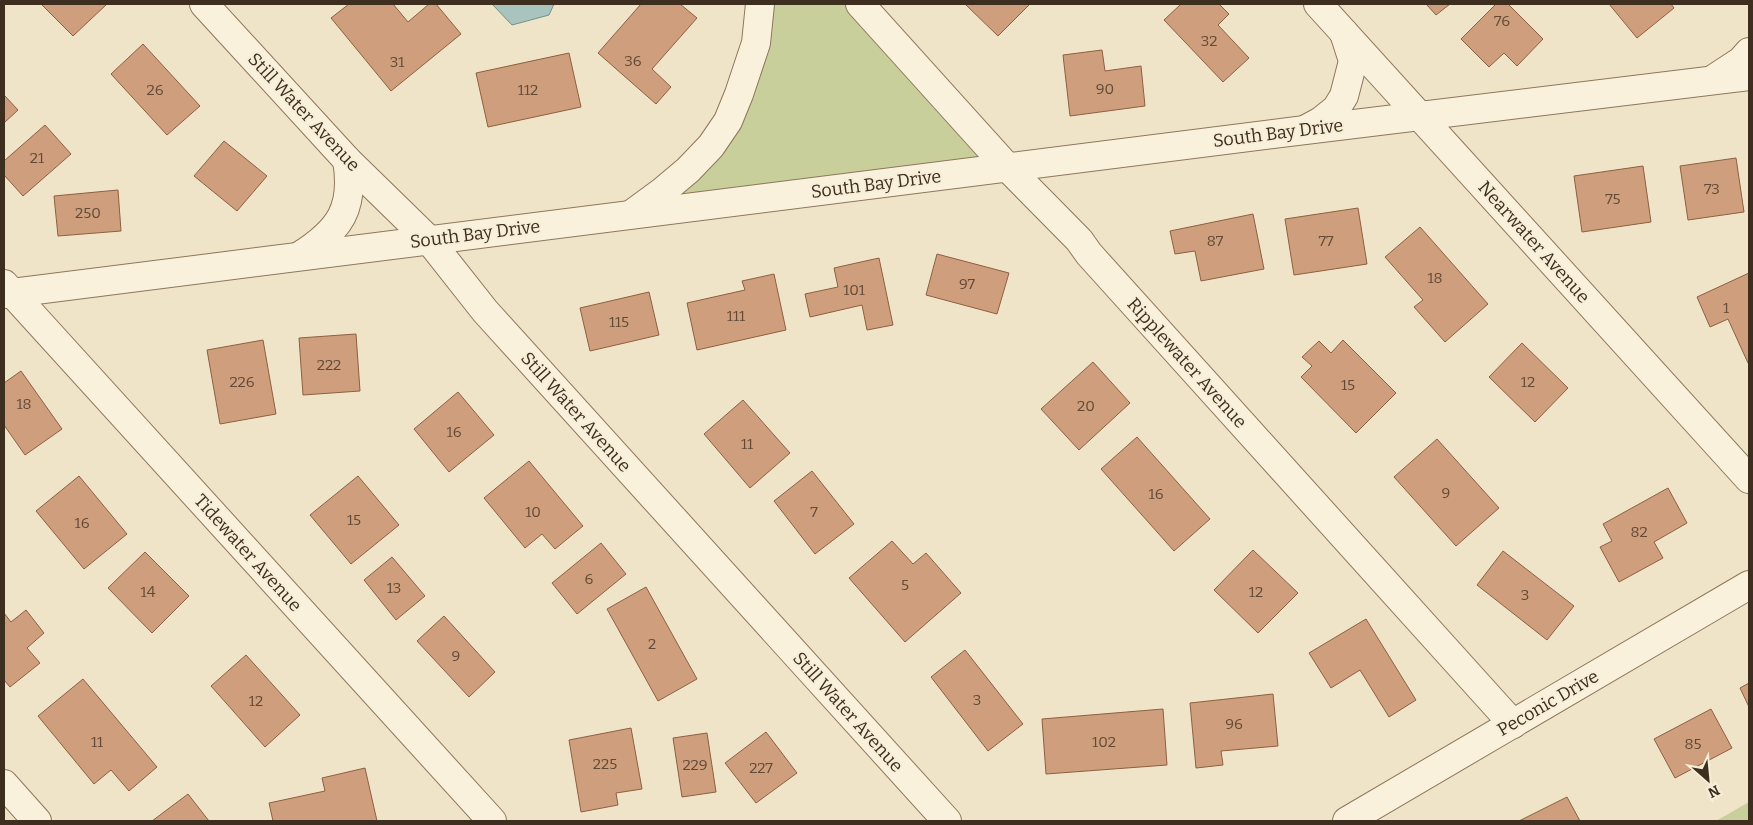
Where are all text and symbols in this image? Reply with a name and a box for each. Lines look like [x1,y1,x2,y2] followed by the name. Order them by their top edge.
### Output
[1494,12,1510,30] house number: 76
[1201,32,1217,50] house number: 32
[243,48,365,176] street label: Still Water Avenue
[624,52,642,70] house number: 36
[390,53,404,71] house number: 31
[1096,80,1114,98] house number: 90
[147,81,164,99] house number: 26
[518,81,538,99] house number: 112
[1212,114,1344,152] street label: South Bay Drive
[30,149,44,167] house number: 21
[810,165,942,203] street label: South Bay Drive
[1473,176,1595,308] street label: Nearwater Avenue
[1704,180,1720,198] house number: 73
[1605,190,1621,208] house number: 75
[75,204,101,222] house number: 250
[409,215,541,253] street label: South Bay Drive
[1207,232,1224,250] house number: 87
[1318,232,1334,250] house number: 77
[1427,269,1443,287] house number: 18
[959,275,976,293] house number: 97
[843,281,865,299] house number: 101
[1123,293,1251,433] street label: Ripplewater Avenue
[1723,299,1729,317] house number: 1
[727,307,745,325] house number: 111
[609,313,629,331] house number: 115
[516,347,636,477] street label: Still Water Avenue
[317,356,341,374] house number: 222
[229,373,255,391] house number: 226
[1521,373,1535,391] house number: 12
[1341,376,1355,394] house number: 15
[16,395,32,413] house number: 18
[1077,397,1095,415] house number: 20
[447,423,462,441] house number: 16
[741,435,753,453] house number: 11
[1442,484,1450,502] house number: 9
[1149,485,1164,503] house number: 16
[189,490,307,616] street label: Tidewater Avenue
[525,503,541,521] house number: 10
[810,503,818,521] house number: 7
[347,511,361,529] house number: 15
[75,514,90,532] house number: 16
[1630,523,1648,541] house number: 82
[585,570,594,588] house number: 6
[901,576,909,594] house number: 5
[387,579,401,597] house number: 13
[141,583,156,601] house number: 14
[1249,583,1263,601] house number: 12
[1521,586,1529,604] house number: 3
[648,635,656,653] house number: 2
[452,647,460,665] house number: 9
[788,647,908,777] street label: Still Water Avenue
[1493,665,1603,741] street label: Peconic Drive
[973,691,981,709] house number: 3
[249,692,263,710] house number: 12
[1225,715,1243,733] house number: 96
[91,733,103,751] house number: 11
[1092,733,1116,751] house number: 102
[1684,735,1702,753] house number: 85
[593,755,617,773] house number: 225
[1683,755,1733,805] north arrow
[682,756,708,774] house number: 229
[749,759,773,777] house number: 227
[1705,781,1722,801] text: N

